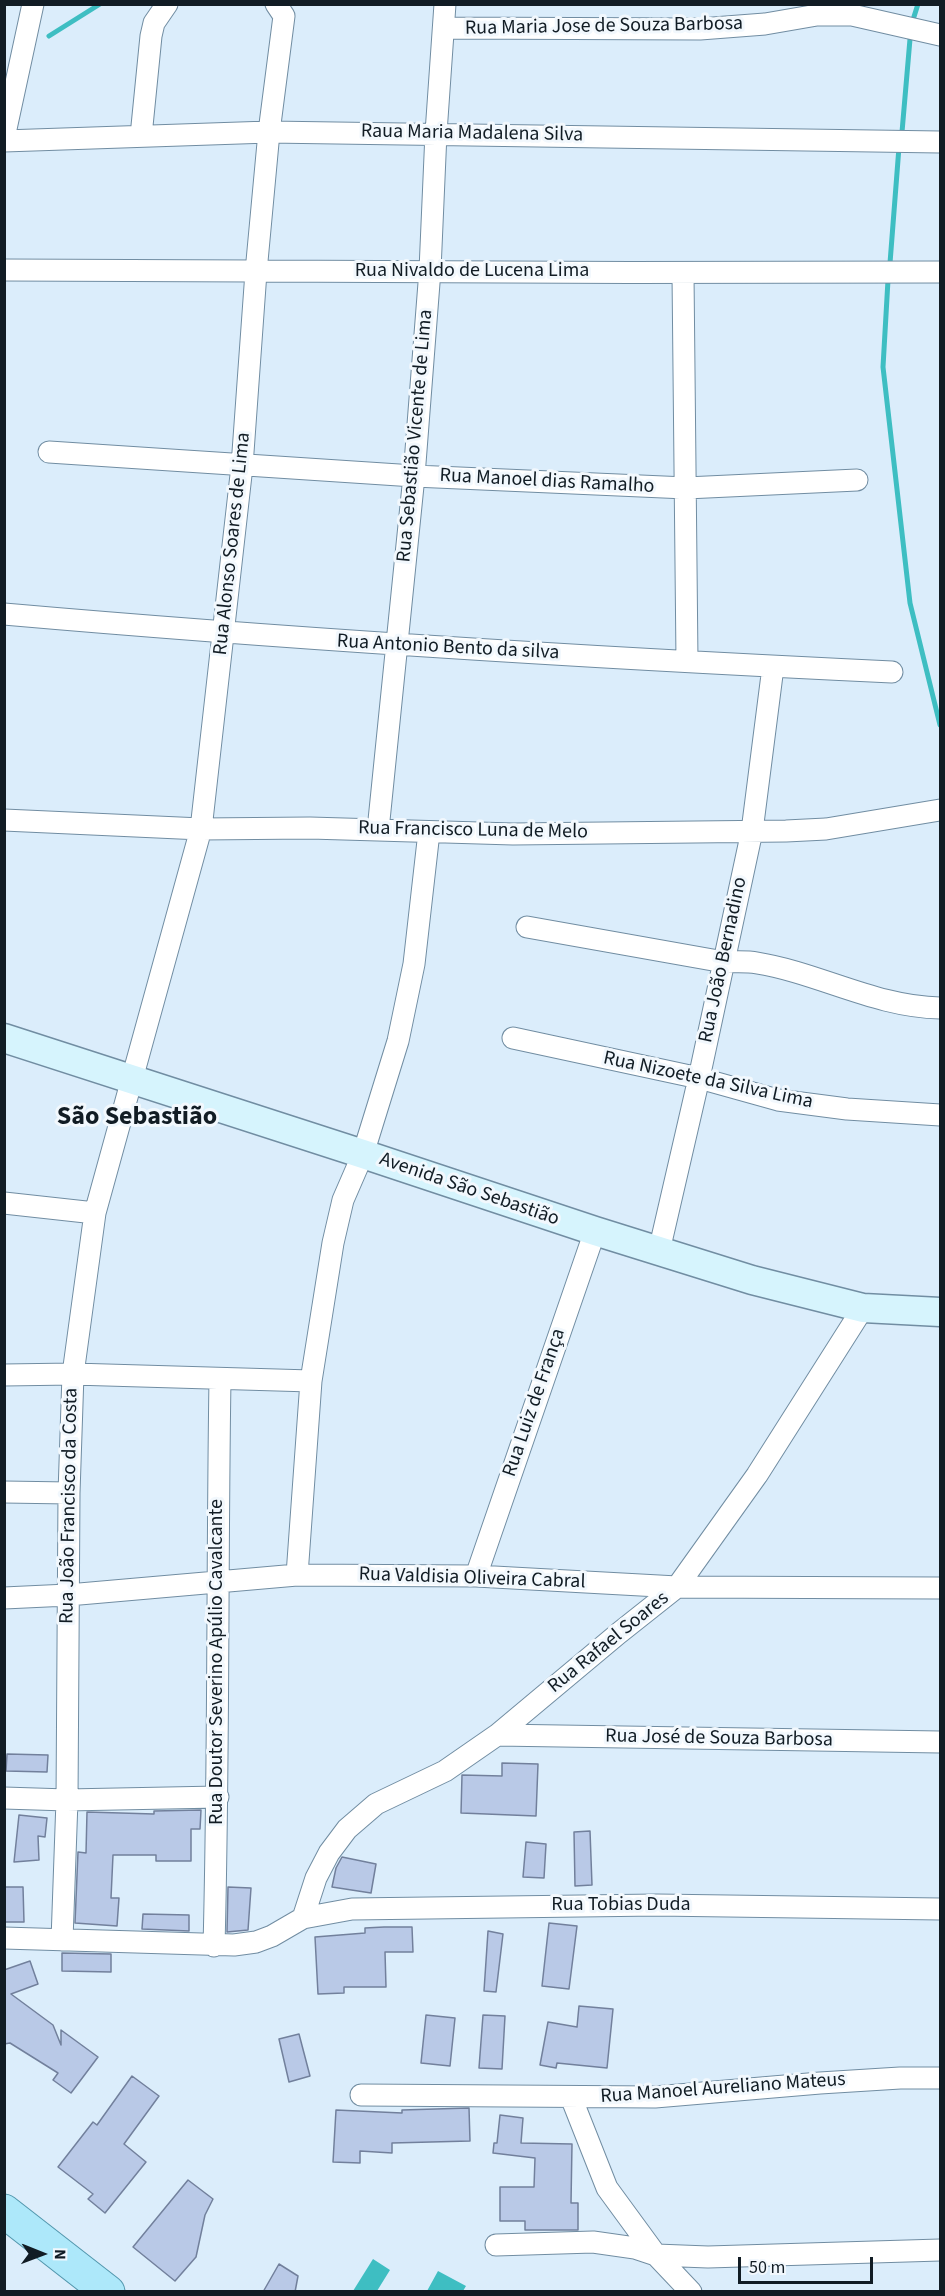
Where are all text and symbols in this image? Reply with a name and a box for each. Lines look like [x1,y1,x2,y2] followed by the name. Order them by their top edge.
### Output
[465,13,743,41] street label: Rua Maria Jose de Souza Barbosa
[361,120,583,148] street label: Raua Maria Madalena Silva
[355,260,589,284] street label: Rua Nivaldo de Lucena Lima
[393,308,439,564] street label: Rua Sebastião Vicente de Lima
[209,431,257,657] street label: Rua Alonso Soares de Lima
[439,464,655,500] street label: Rua Manoel dias Ramalho
[336,630,560,666] street label: Rua Antonio Bento da silva
[358,817,588,845] street label: Rua Francisco Luna de Melo
[695,875,753,1045] street label: Rua João Bernadino
[601,1047,815,1115] street label: Rua Nizoete da Silva Lima
[57,1102,217,1134] district label: São Sebastião
[376,1148,562,1232] street label: Avenida São Sebastião
[498,1326,572,1480] street label: Rua Luiz de França
[56,1388,84,1624] street label: Rua João Francisco da Costa
[206,1499,230,1825] street label: Rua Doutor Severino Apúlio Cavalcante
[358,1563,586,1595] street label: Rua Valdisia Oliveira Cabral
[544,1587,674,1699] street label: Rua Rafael Soares
[605,1725,833,1753] street label: Rua José de Souza Barbosa
[551,1894,691,1918] street label: Rua Tobias Duda
[599,2068,847,2110] street label: Rua Manoel Aureliano Mateus
[12,2224,72,2284] north arrow
[741,2245,876,2283] scale bar
[49,2249,71,2260] text: N
[749,2255,785,2280] text: 50 m

